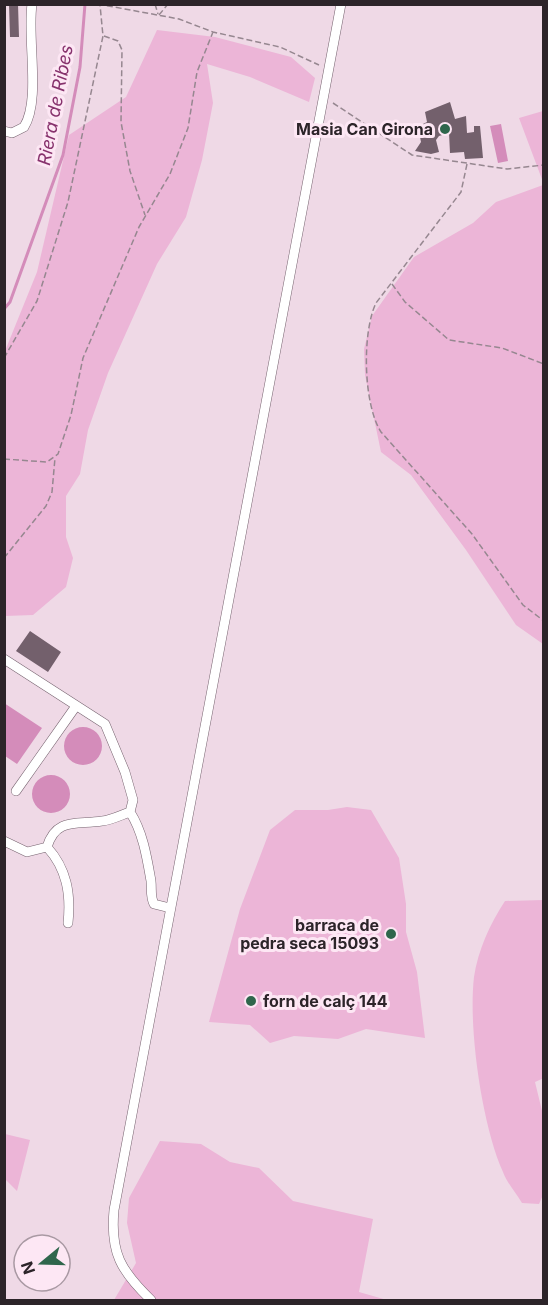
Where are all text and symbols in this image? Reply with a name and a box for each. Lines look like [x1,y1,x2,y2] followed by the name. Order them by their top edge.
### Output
[33,43,77,167] water label: Riera de Ribes
[296,119,433,139] place label: Masia Can Girona
[438,122,452,136] marker: Masia Can Girona
[240,915,379,953] place label: barraca de pedra seca 15093
[384,927,398,941] marker: barraca de pedra seca 15093
[263,991,388,1011] place label: forn de calç 144
[244,994,258,1008] marker: forn de calç 144
[12,1233,72,1293] north arrow
[16,1259,39,1277] text: N

